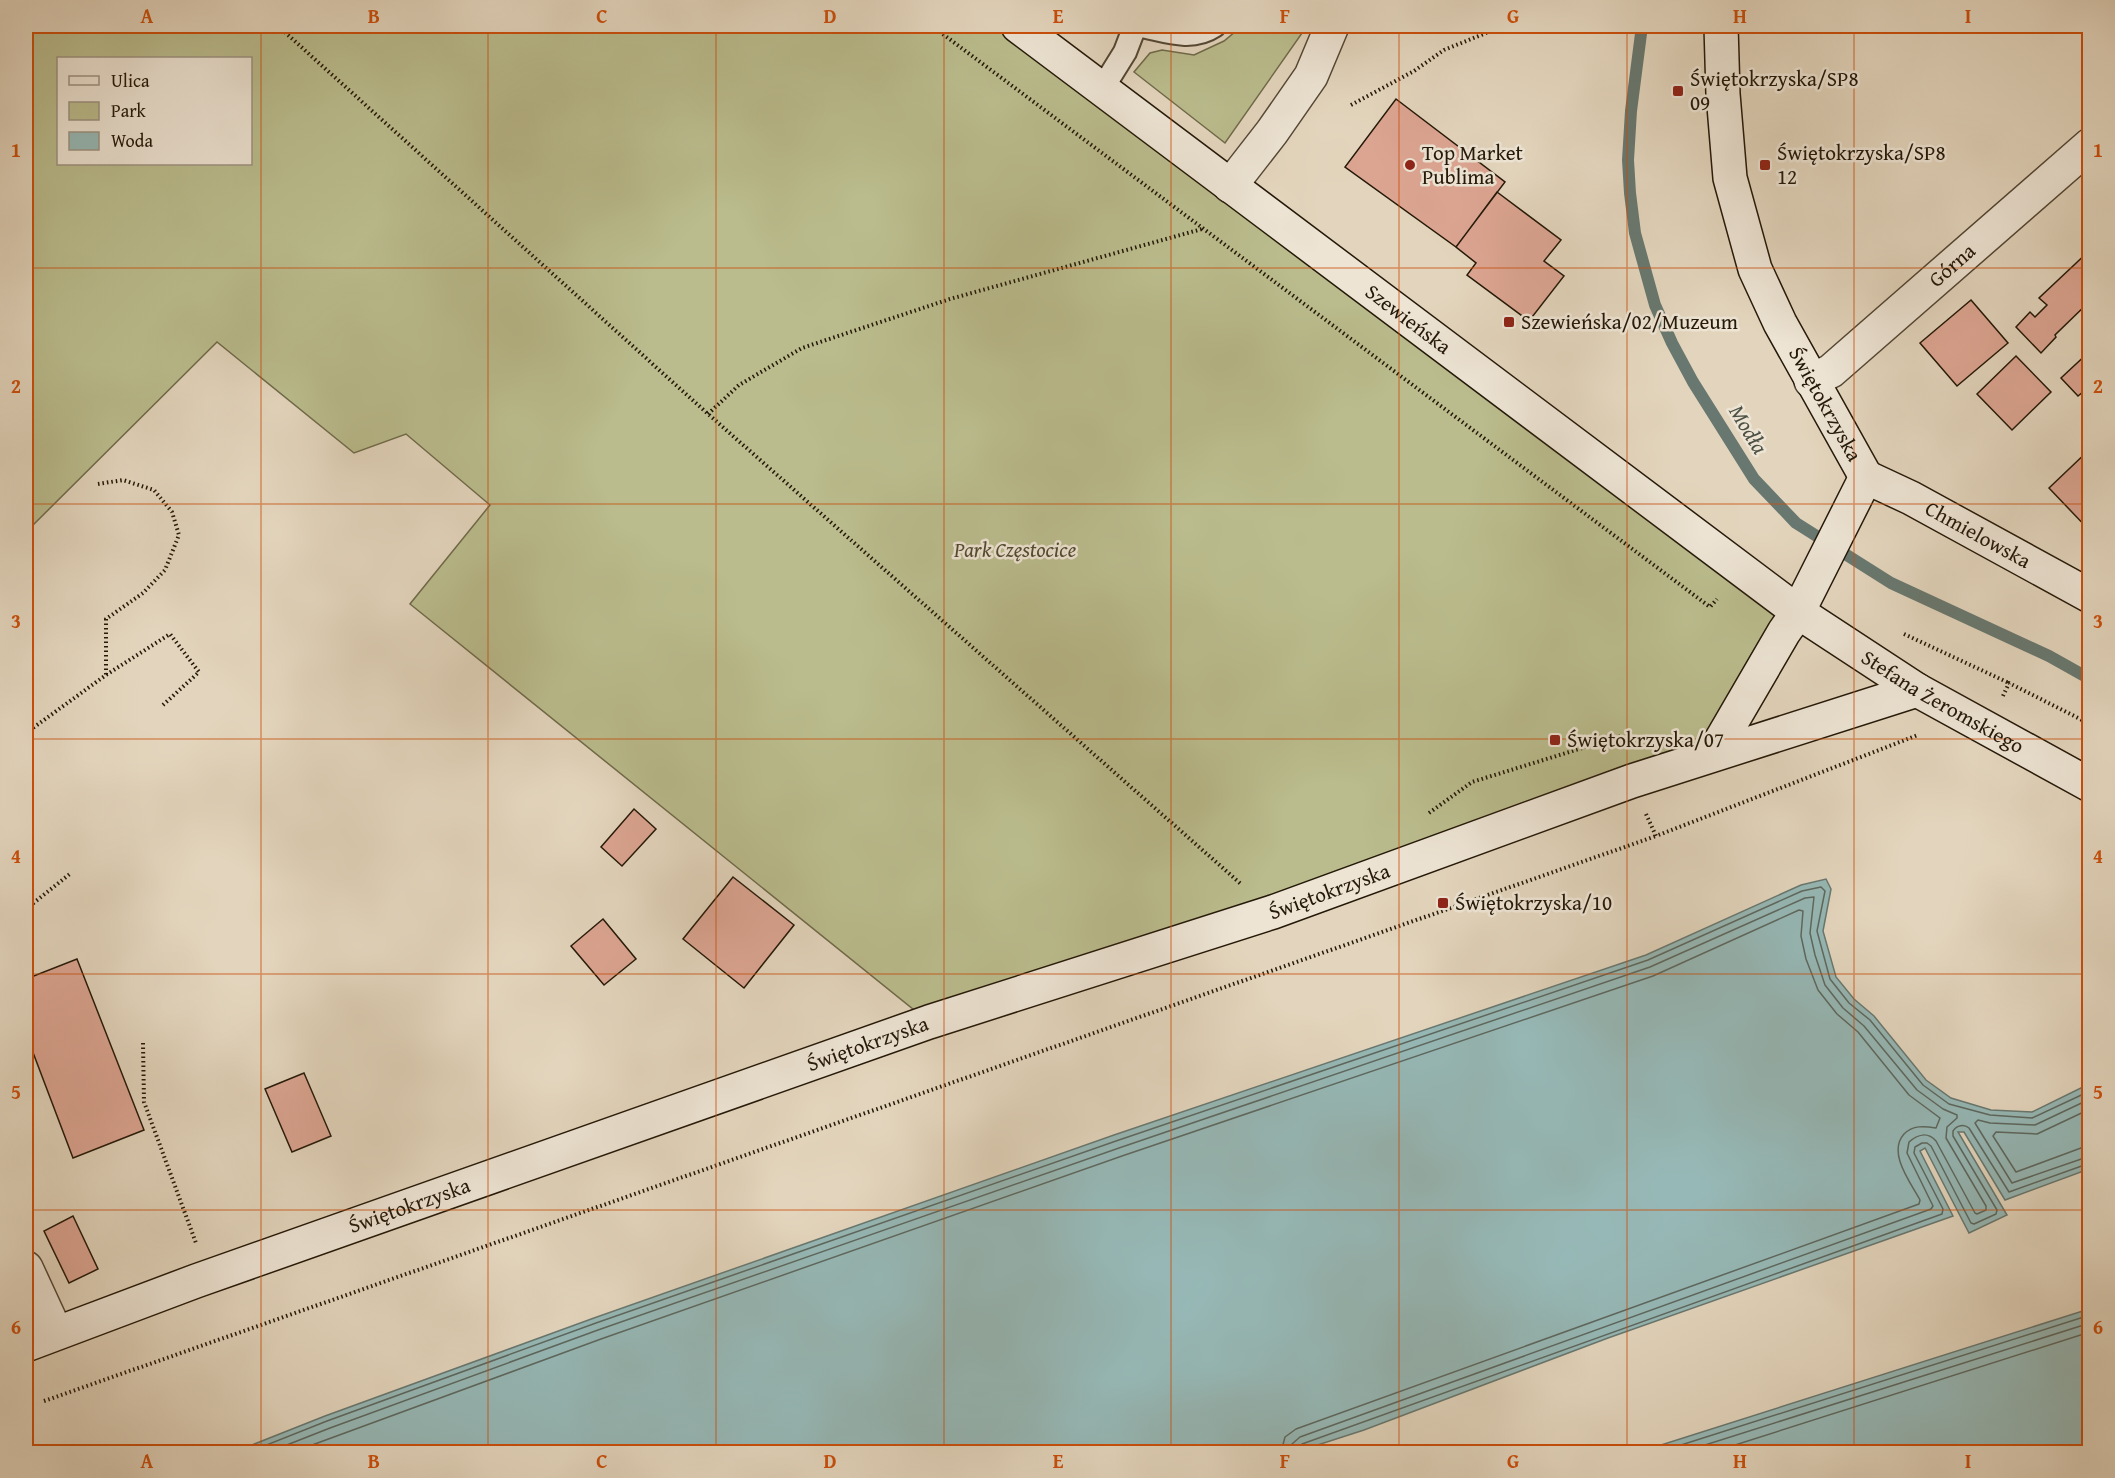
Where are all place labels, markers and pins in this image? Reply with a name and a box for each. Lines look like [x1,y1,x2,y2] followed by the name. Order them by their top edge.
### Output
[1690,63,1859,118] place label: Świętokrzyska/SP8 09
[1671,84,1685,98] marker: Świętokrzyska/SP8 09
[1422,137,1524,192] place label: Top Market Publima
[1777,137,1946,192] place label: Świętokrzyska/SP8 12
[1403,158,1417,172] marker: Top Market Publima
[1758,158,1772,172] marker: Świętokrzyska/SP8 12
[1521,306,1738,337] place label: Szewieńska/02/Muzeum
[1502,315,1516,329] marker: Szewieńska/02/Muzeum
[1567,724,1724,755] place label: Świętokrzyska/07
[1548,733,1562,747] marker: Świętokrzyska/07
[1455,887,1612,918] place label: Świętokrzyska/10
[1436,896,1450,910] marker: Świętokrzyska/10

